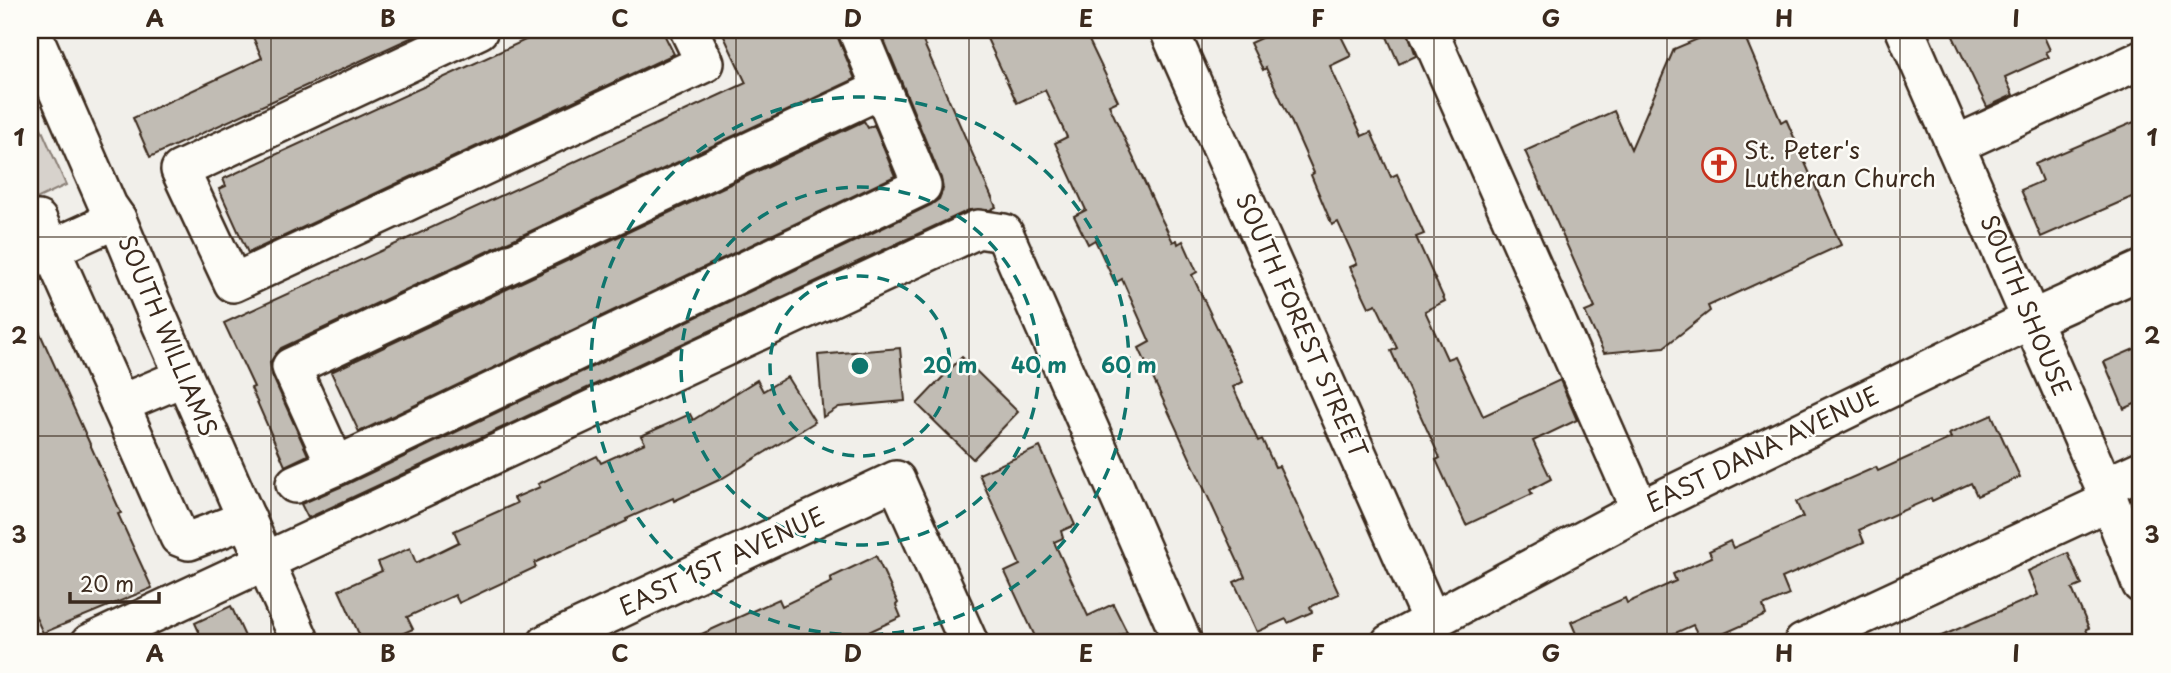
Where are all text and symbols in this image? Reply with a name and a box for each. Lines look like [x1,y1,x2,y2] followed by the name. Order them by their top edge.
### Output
[146,0,164,35] text: A
[380,0,396,35] text: B
[611,0,629,35] text: C
[844,0,862,35] text: D
[1079,0,1093,35] text: E
[1311,0,1325,35] text: F
[1542,0,1560,35] text: G
[1775,0,1793,35] text: H
[2012,0,2020,35] text: I
[14,119,25,154] text: 1
[2147,119,2158,154] text: 1
[1744,131,1936,195] place label: St. Peter's Lutheran Church
[1700,146,1738,184] church icon: St. Peter's Lutheran Church
[1228,187,1378,464] street label: SOUTH FOREST STREET
[1972,209,2081,402] street label: SOUTH SHOUSE
[110,229,228,441] street label: SOUTH WILLIAMS
[11,317,27,352] text: 2
[2144,317,2160,352] text: 2
[923,348,977,380] text: 20 m
[1011,348,1067,380] text: 40 m
[1101,348,1157,380] text: 60 m
[848,354,872,378] centre of rings
[1640,376,1885,520] street label: EAST DANA AVENUE
[612,497,830,624] street label: EAST 1ST AVENUE
[11,516,27,551] text: 3
[2144,516,2160,551] text: 3
[70,561,159,605] scale bar
[80,567,134,599] text: 20 m
[146,635,164,670] text: A
[380,635,396,670] text: B
[611,635,629,670] text: C
[844,635,862,670] text: D
[1079,635,1093,670] text: E
[1311,635,1325,670] text: F
[1542,635,1560,670] text: G
[1775,635,1793,670] text: H
[2012,635,2020,670] text: I

